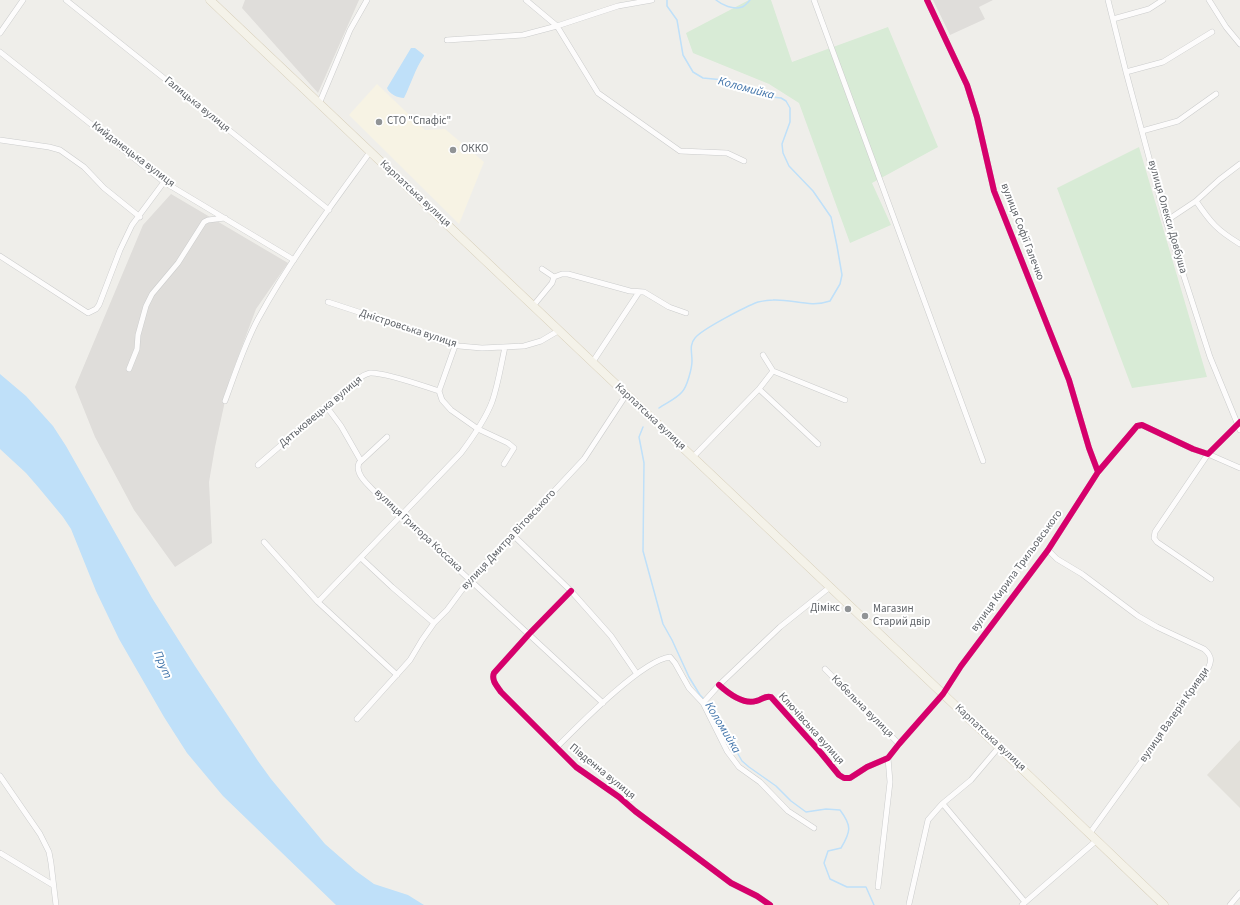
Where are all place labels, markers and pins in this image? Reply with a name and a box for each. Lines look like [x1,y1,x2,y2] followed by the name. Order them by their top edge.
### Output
[387,115,451,129] place label: СТО "Спафіс"
[374,117,384,127] marker: СТО "Спафіс"
[461,143,488,157] place label: ОККО
[448,145,458,155] marker: ОККО
[810,602,840,616] place label: Дімікс
[873,603,930,629] place label: Магазин Старий двір
[843,604,853,614] marker: Дімікс
[860,611,870,621] marker: Магазин Старий двір

